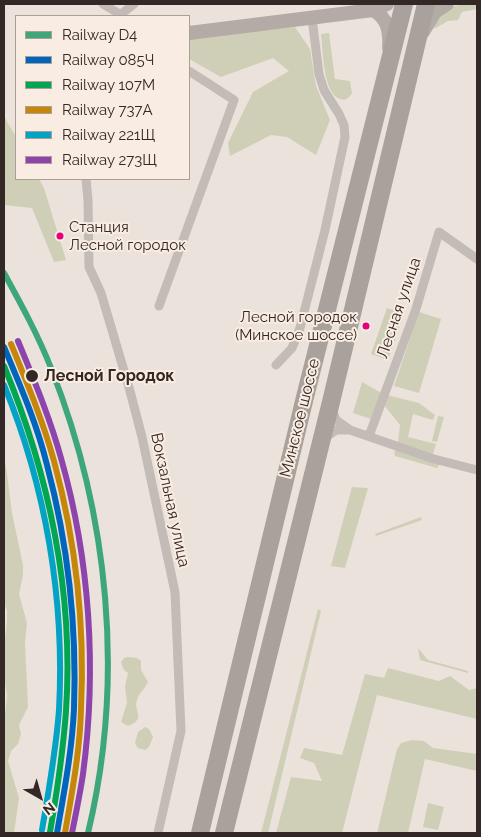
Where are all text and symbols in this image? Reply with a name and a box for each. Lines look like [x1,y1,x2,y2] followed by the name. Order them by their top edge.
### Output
[15,15,190,180] legend
[62,26,137,44] text: Railway D4
[62,51,154,69] text: Railway 085Ч
[62,76,155,94] text: Railway 107М
[62,101,153,119] text: Railway 737А
[62,126,155,144] text: Railway 221Щ
[62,151,157,169] text: Railway 273Щ
[69,218,186,253] place label: Станция Лесной городок
[55,231,65,241] marker: Станция Лесной городок
[373,255,425,361] street label: Лесная улица
[235,308,357,343] place label: Лесной городок (Минское шоссе)
[361,321,371,331] marker: Лесной городок (Минское шоссе)
[276,357,324,479] street label: Минское шоссе
[44,366,174,386] place label: Лесной Городок
[24,368,40,384] marker: Лесной Городок
[146,431,194,569] street label: Вокзальная улица
[15,772,65,822] north arrow
[40,799,58,818] text: N

